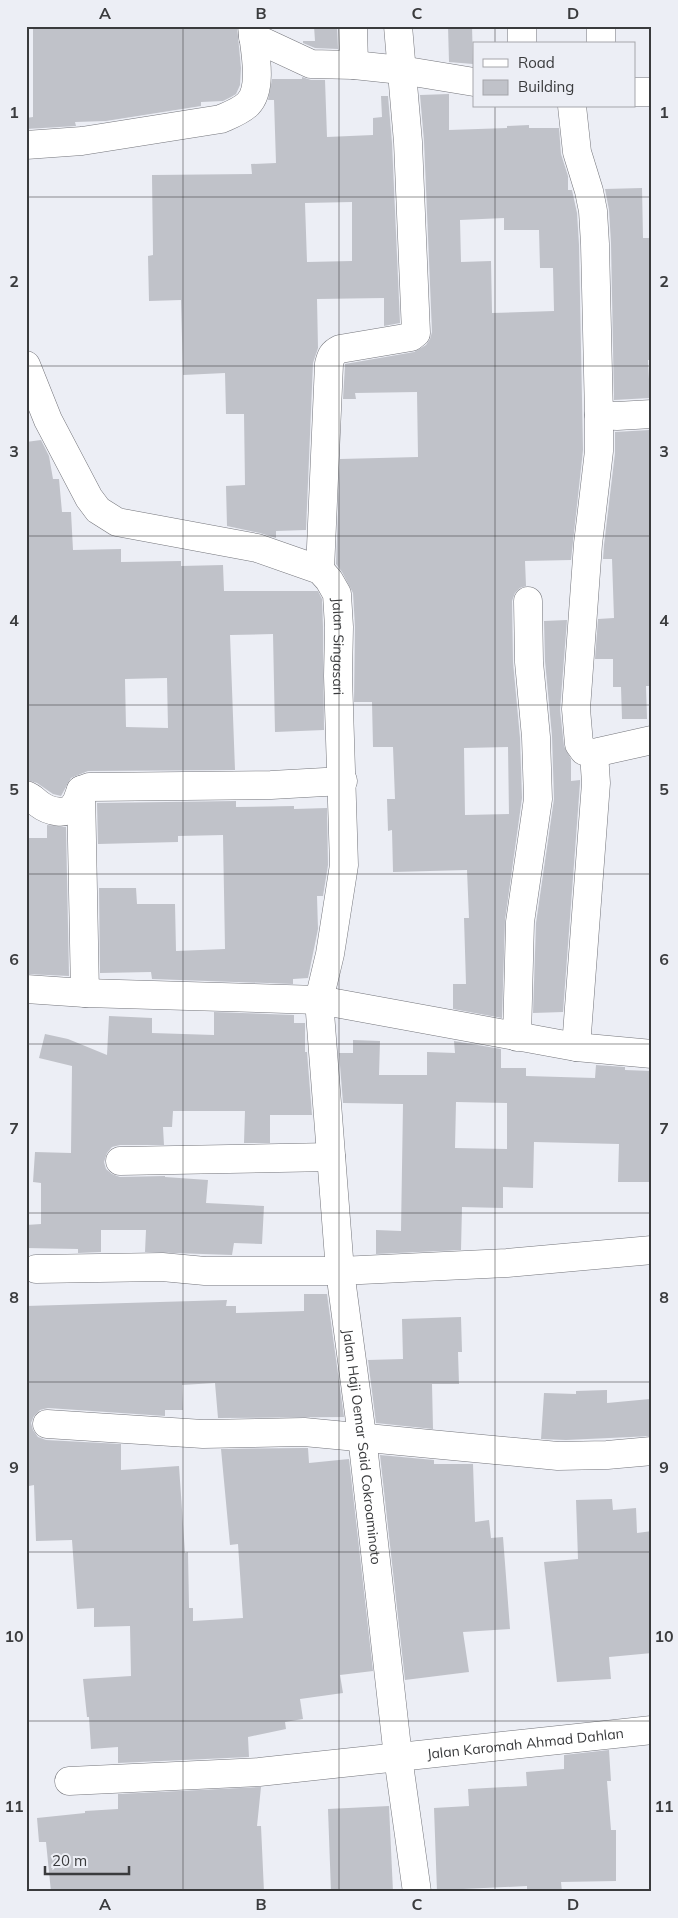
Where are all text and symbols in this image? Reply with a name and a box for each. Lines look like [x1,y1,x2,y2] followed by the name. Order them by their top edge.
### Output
[99,3,111,23] text: A
[255,3,267,23] text: B
[412,3,423,23] text: C
[567,3,579,23] text: D
[473,42,636,108] legend
[518,53,555,72] text: Road
[518,77,574,96] text: Building
[9,102,19,122] text: 1
[659,102,669,122] text: 1
[9,271,19,291] text: 2
[659,271,669,291] text: 2
[9,441,19,461] text: 3
[659,441,669,461] text: 3
[328,597,348,695] street label: Jalan Singasari
[9,610,19,630] text: 4
[659,610,669,630] text: 4
[9,779,19,799] text: 5
[659,779,669,799] text: 5
[9,949,19,969] text: 6
[659,949,669,969] text: 6
[9,1118,19,1138] text: 7
[659,1118,669,1138] text: 7
[9,1287,19,1307] text: 8
[659,1287,669,1307] text: 8
[339,1328,385,1565] street label: Jalan Haji Oemar Said Cokroaminoto
[9,1457,19,1477] text: 9
[659,1457,669,1477] text: 9
[4,1626,24,1646] text: 10
[654,1626,674,1646] text: 10
[426,1724,625,1763] street label: Jalan Karomah Ahmad Dahlan
[4,1796,24,1816] text: 11
[654,1796,674,1816] text: 11
[45,1843,129,1875] scale bar
[52,1851,87,1870] text: 20 m
[99,1894,111,1914] text: A
[255,1894,267,1914] text: B
[412,1894,423,1914] text: C
[567,1894,579,1914] text: D

